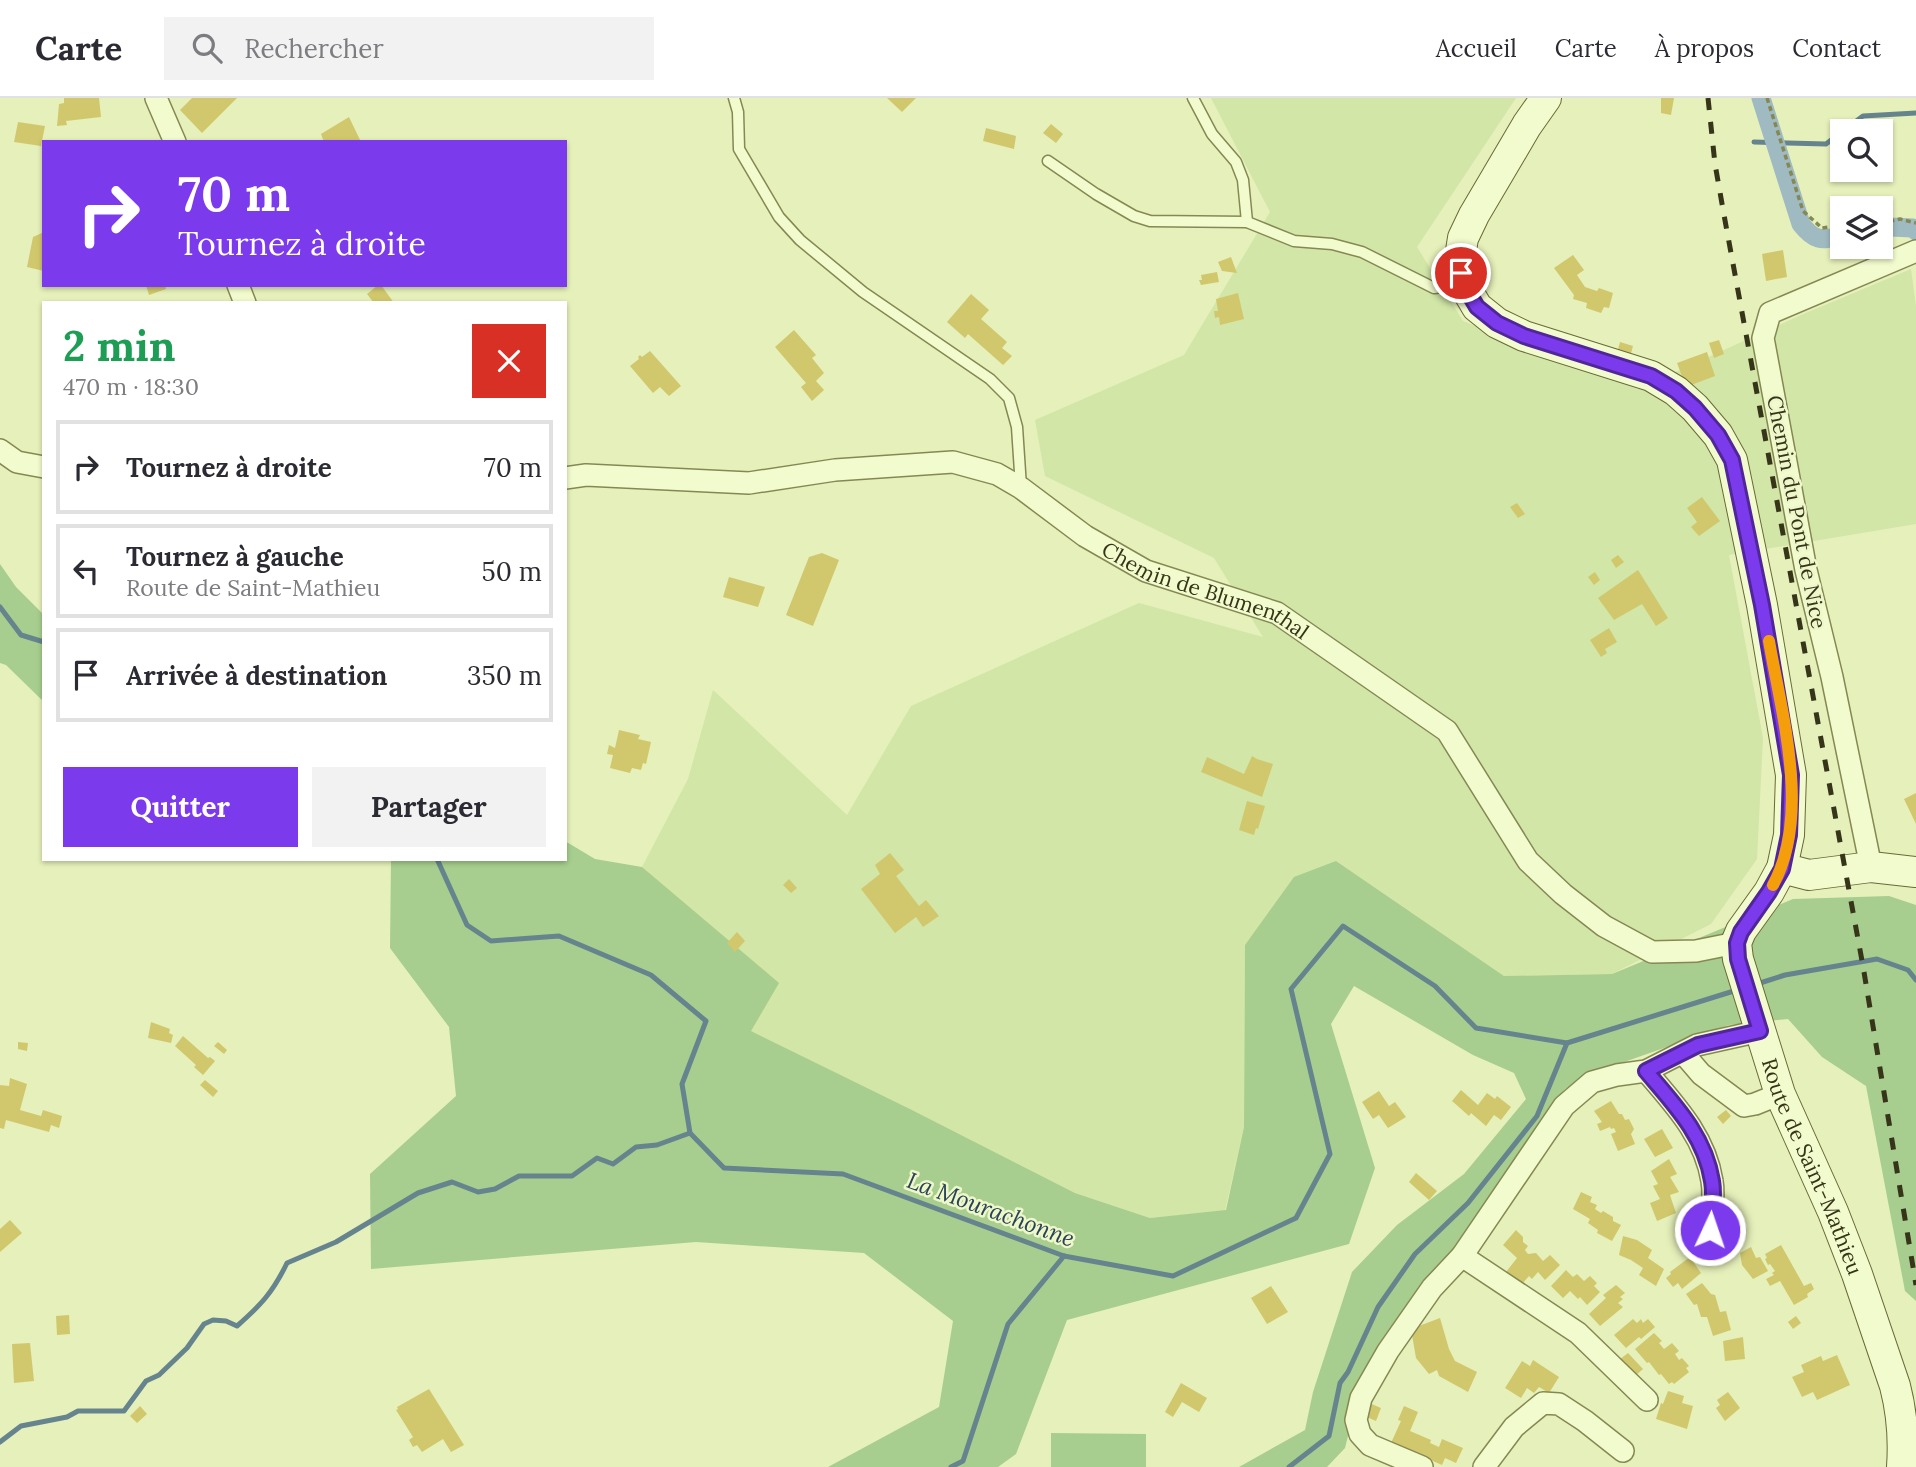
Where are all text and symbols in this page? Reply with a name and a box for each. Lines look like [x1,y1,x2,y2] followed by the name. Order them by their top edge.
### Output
[164,17,654,80] search box
[35,27,122,69] text: Carte
[188,29,226,67] icon: search
[244,32,384,65] text: Rechercher
[1436,33,1517,64] text: Accueil
[1555,33,1617,64] text: Carte
[1655,33,1754,64] text: À propos
[1792,33,1881,64] text: Contact
[1830,119,1893,259] map controls
[1830,119,1893,182] button: search
[178,162,290,224] text: 70 m
[63,168,154,259] icon: right
[1830,196,1893,259] button: layers
[178,223,426,264] text: Tournez à droite
[1431,243,1491,303] pin
[1442,254,1480,292] icon: arrive
[63,319,176,373] text: 2 min
[472,324,546,398] button: close
[63,372,199,401] text: 470 m · 18:30
[1761,393,1833,631] street label: Chemin du Pont de Nice
[67,448,105,486] icon: right
[126,451,332,484] text: Tournez à droite
[484,451,542,484] text: 70 m
[1097,535,1314,645] street label: Chemin de Blumenthal
[126,540,344,573] text: Tournez à gauche
[67,552,105,590] icon: left
[482,555,542,588] text: 50 m
[126,573,380,602] text: Route de Saint-Mathieu
[67,656,105,694] icon: arrive
[126,659,387,692] text: Arrivée à destination
[467,659,542,692] text: 350 m
[63,767,298,847] button: Quitter
[312,767,546,847] button: Partager
[1756,1055,1869,1278] street label: Route de Saint-Mathieu
[903,1165,1079,1253] water label: La Mourachonne
[1673,1193,1747,1267] position arrow

